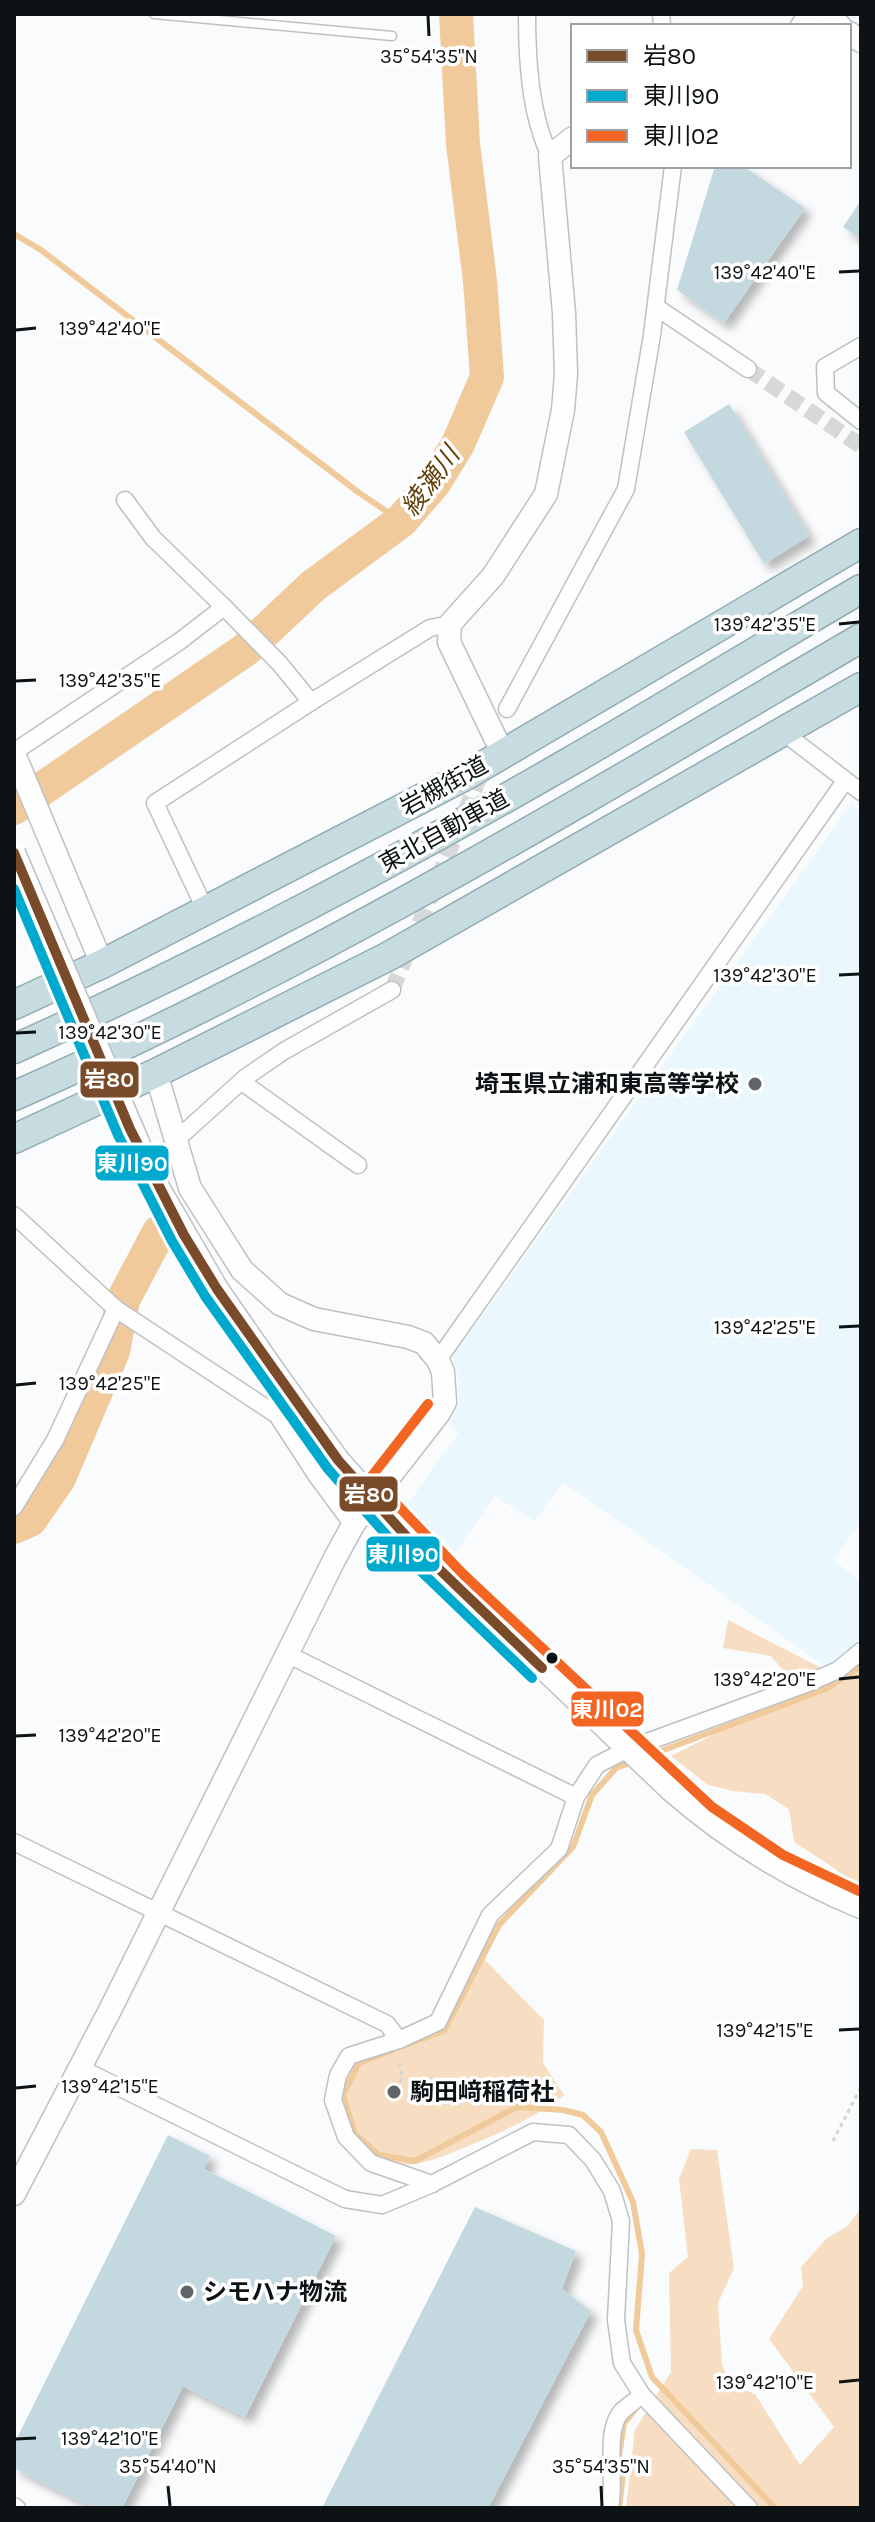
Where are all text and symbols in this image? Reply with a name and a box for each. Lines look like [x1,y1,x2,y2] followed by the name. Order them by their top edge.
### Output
[571,24,851,168] legend
[643,42,696,70] text: 岩80
[380,45,478,68] text: 35°54'35"N
[643,82,719,110] text: 東川90
[643,122,719,150] text: 東川02
[714,261,816,284] text: 139°42'40"E
[59,317,161,340] text: 139°42'40"E
[395,438,468,522] water label: 綾瀬川
[714,613,816,636] text: 139°42'35"E
[59,669,161,692] text: 139°42'35"E
[395,750,493,822] street label: 岩槻街道
[374,784,514,878] street label: 東北自動車道
[713,964,817,987] text: 139°42'30"E
[58,1021,162,1044] text: 139°42'30"E
[79,1060,140,1099] line badge: 岩80
[84,1067,134,1093] text: 岩80
[475,1070,739,1098] place label: 埼玉県立浦和東高等学校
[746,1075,764,1093] marker: 埼玉県立浦和東高等学校
[94,1144,170,1182] line badge: 東川90
[96,1151,168,1177] text: 東川90
[714,1316,816,1339] text: 139°42'25"E
[59,1372,161,1395] text: 139°42'25"E
[338,1475,399,1513] line badge: 岩80
[344,1482,394,1508] text: 岩80
[365,1535,441,1573] line badge: 東川90
[367,1542,439,1568] text: 東川90
[544,1650,560,1666] unlabelled marker
[713,1668,817,1691] text: 139°42'20"E
[570,1690,645,1728] line badge: 東川02
[571,1697,643,1723] text: 東川02
[58,1724,162,1747] text: 139°42'20"E
[716,2019,814,2042] text: 139°42'15"E
[61,2075,159,2098] text: 139°42'15"E
[410,2078,554,2106] place label: 駒田﨑稲荷社
[385,2083,403,2101] marker: 駒田﨑稲荷社
[203,2278,347,2306] place label: シモハナ物流
[178,2283,196,2301] marker: シモハナ物流
[716,2371,814,2394] text: 139°42'10"E
[61,2427,159,2450] text: 139°42'10"E
[119,2455,217,2478] text: 35°54'40"N
[552,2455,650,2478] text: 35°54'35"N

